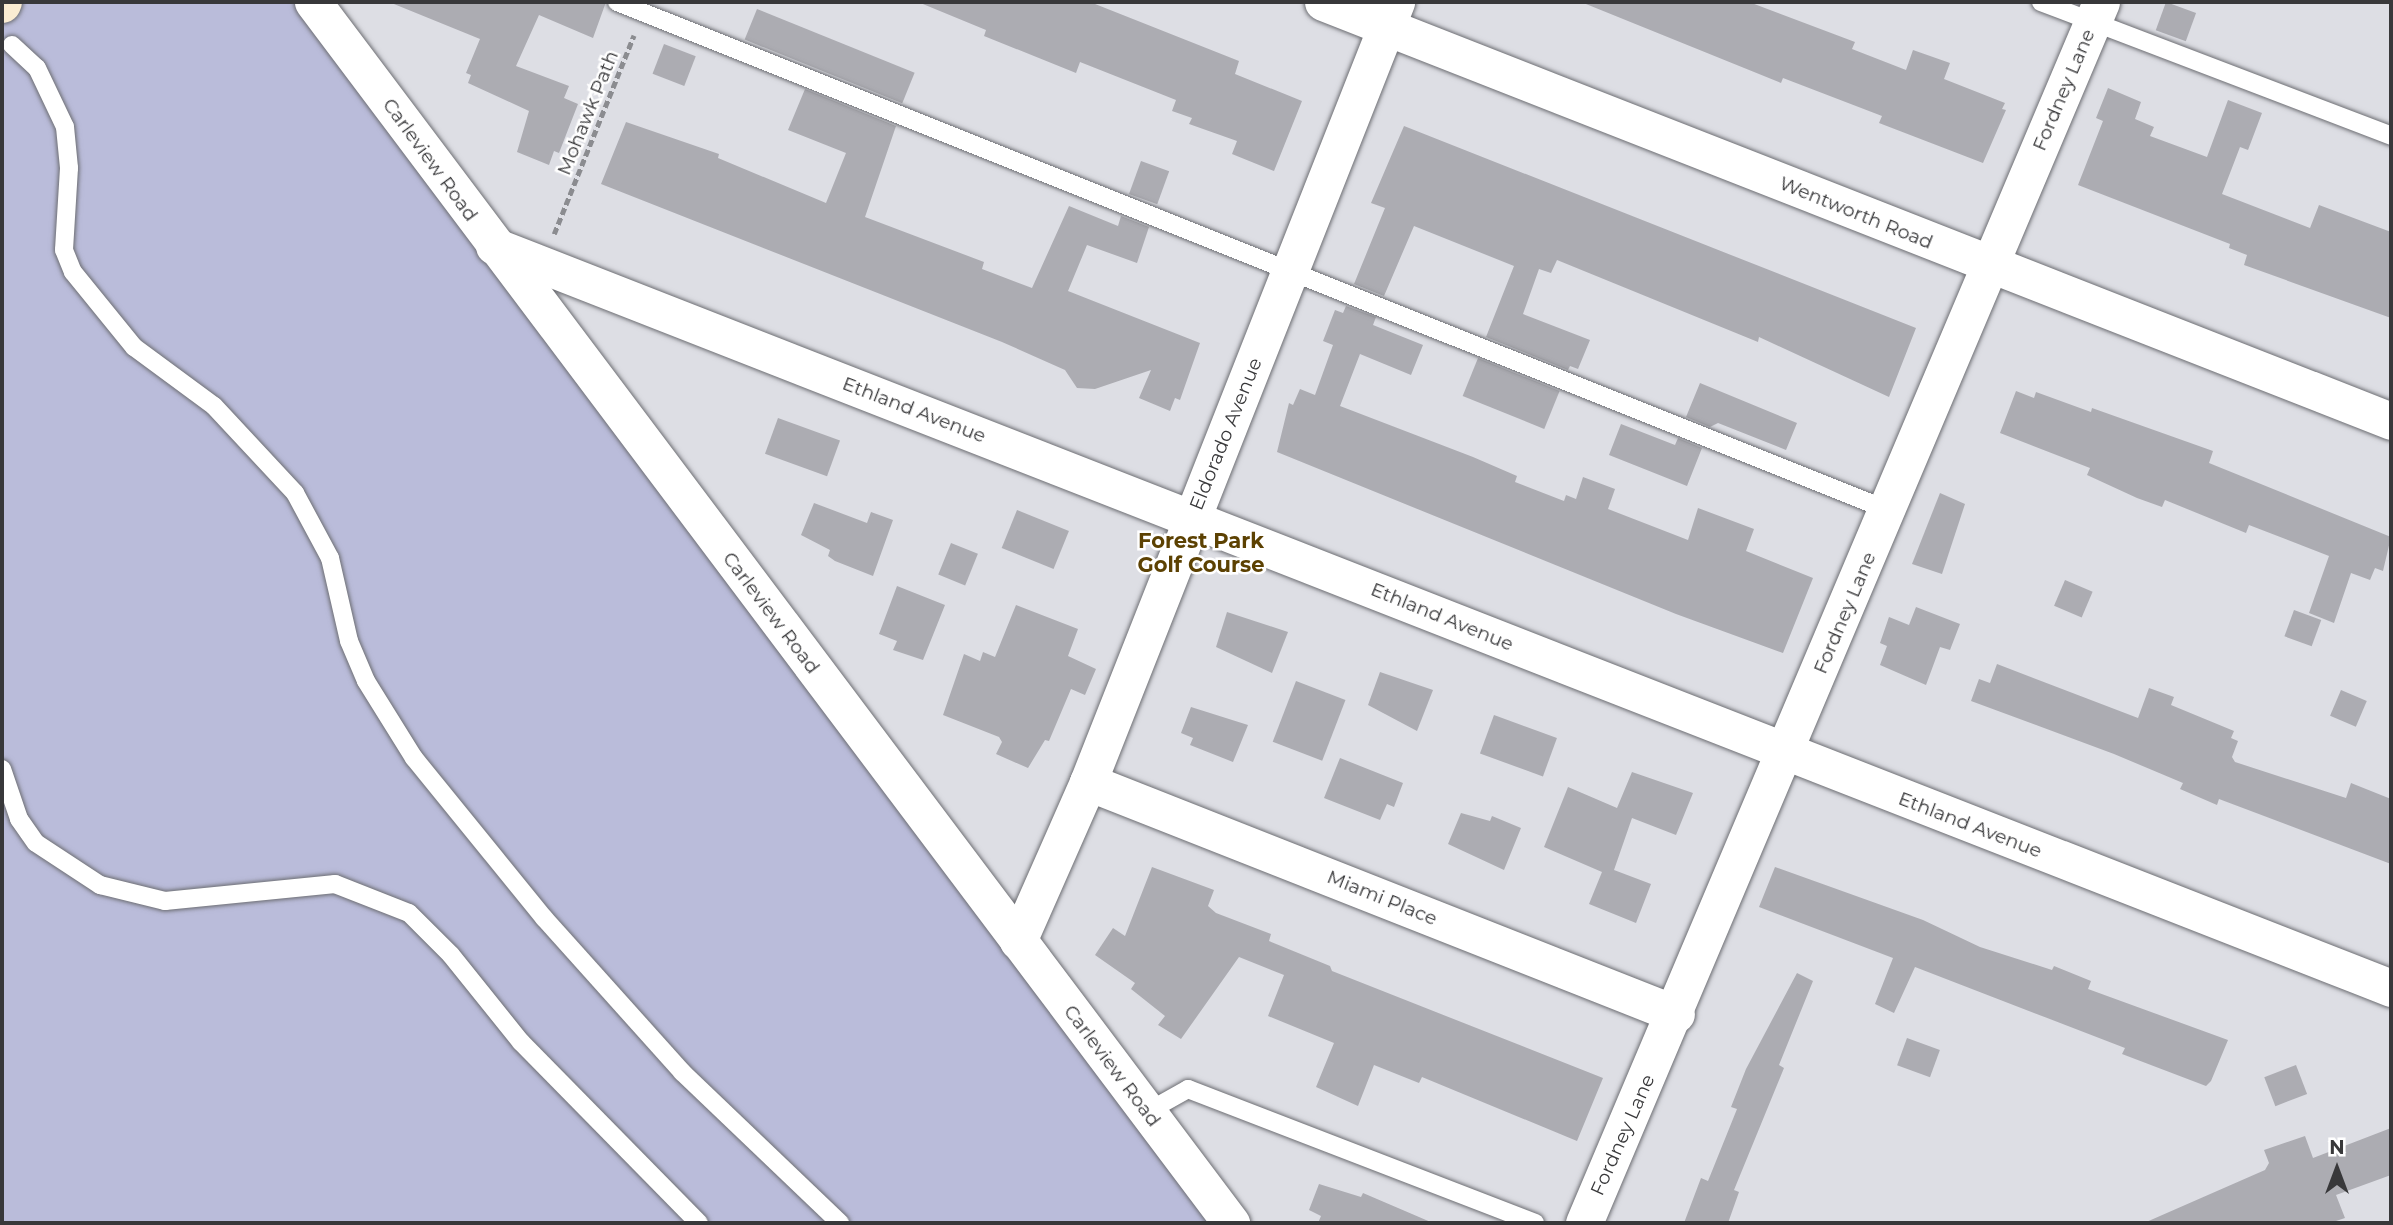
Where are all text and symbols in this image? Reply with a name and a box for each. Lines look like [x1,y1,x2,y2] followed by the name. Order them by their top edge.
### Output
[2028,26,2100,154] street label: Fordney Lane
[553,47,623,179] street label: Mohawk Path
[378,94,482,226] street label: Carleview Road
[1776,172,1936,254] street label: Wentworth Road
[1185,355,1267,513] street label: Eldorado Avenue
[839,372,989,448] street label: Ethland Avenue
[1138,528,1264,578] district label: Forest Park Golf Course
[718,548,824,678] street label: Carleview Road
[1809,549,1881,677] street label: Fordney Lane
[1367,578,1517,656] street label: Ethland Avenue
[1895,787,2045,863] street label: Ethland Avenue
[1324,866,1440,930] street label: Miami Place
[1059,1001,1165,1131] street label: Carleview Road
[1586,1071,1660,1199] street label: Fordney Lane
[2302,1134,2372,1204] north arrow
[2329,1136,2345,1159] text: N

